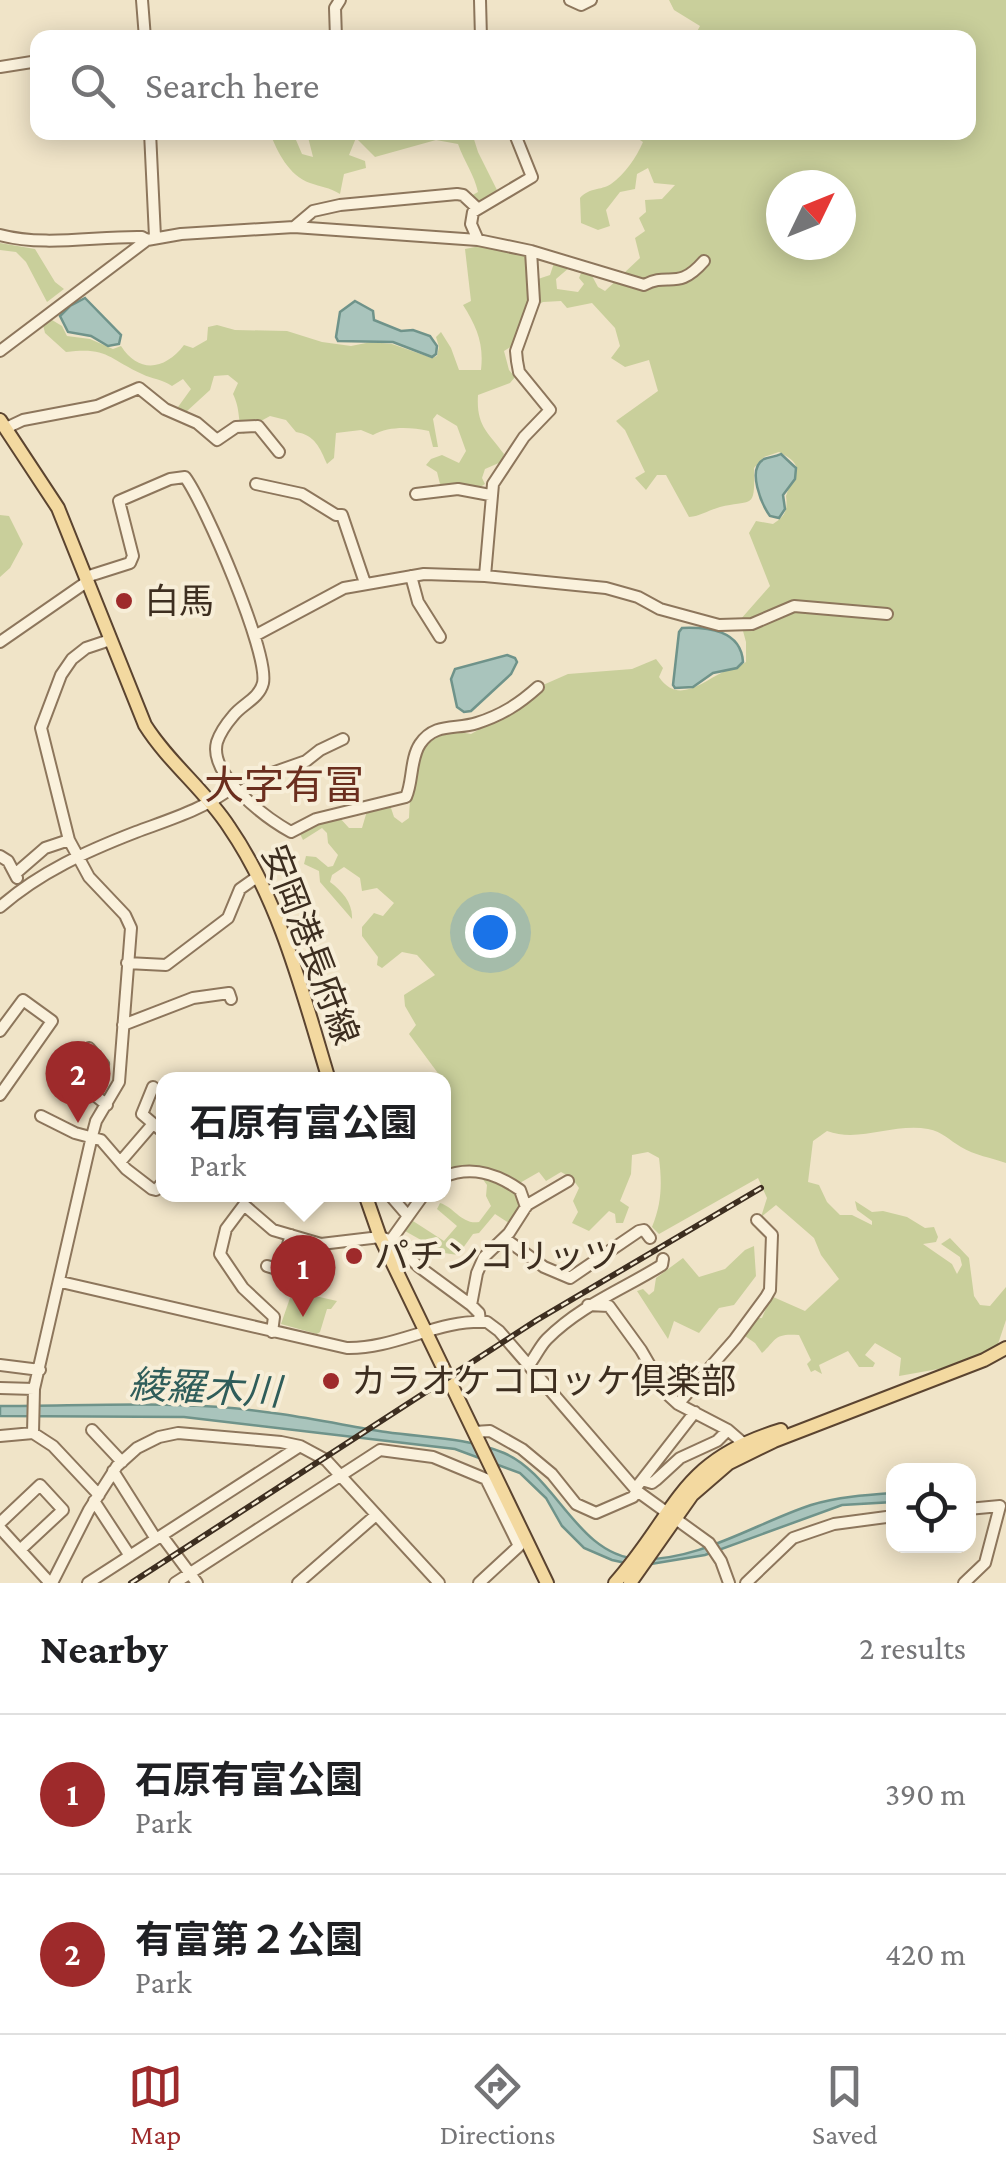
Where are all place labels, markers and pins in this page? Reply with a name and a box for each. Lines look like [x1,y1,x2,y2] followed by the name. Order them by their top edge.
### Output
[144,582,214,621] place label: 白馬
[113,590,135,612] marker: 白馬
[46,1040,110,1123] pin: 2
[270,1234,336,1317] pin: 1
[374,1237,619,1276] place label: パチンコリッツ
[343,1245,365,1267] marker: パチンコリッツ
[351,1362,736,1401] place label: カラオケコロッケ倶楽部
[320,1370,342,1392] marker: カラオケコロッケ倶楽部

